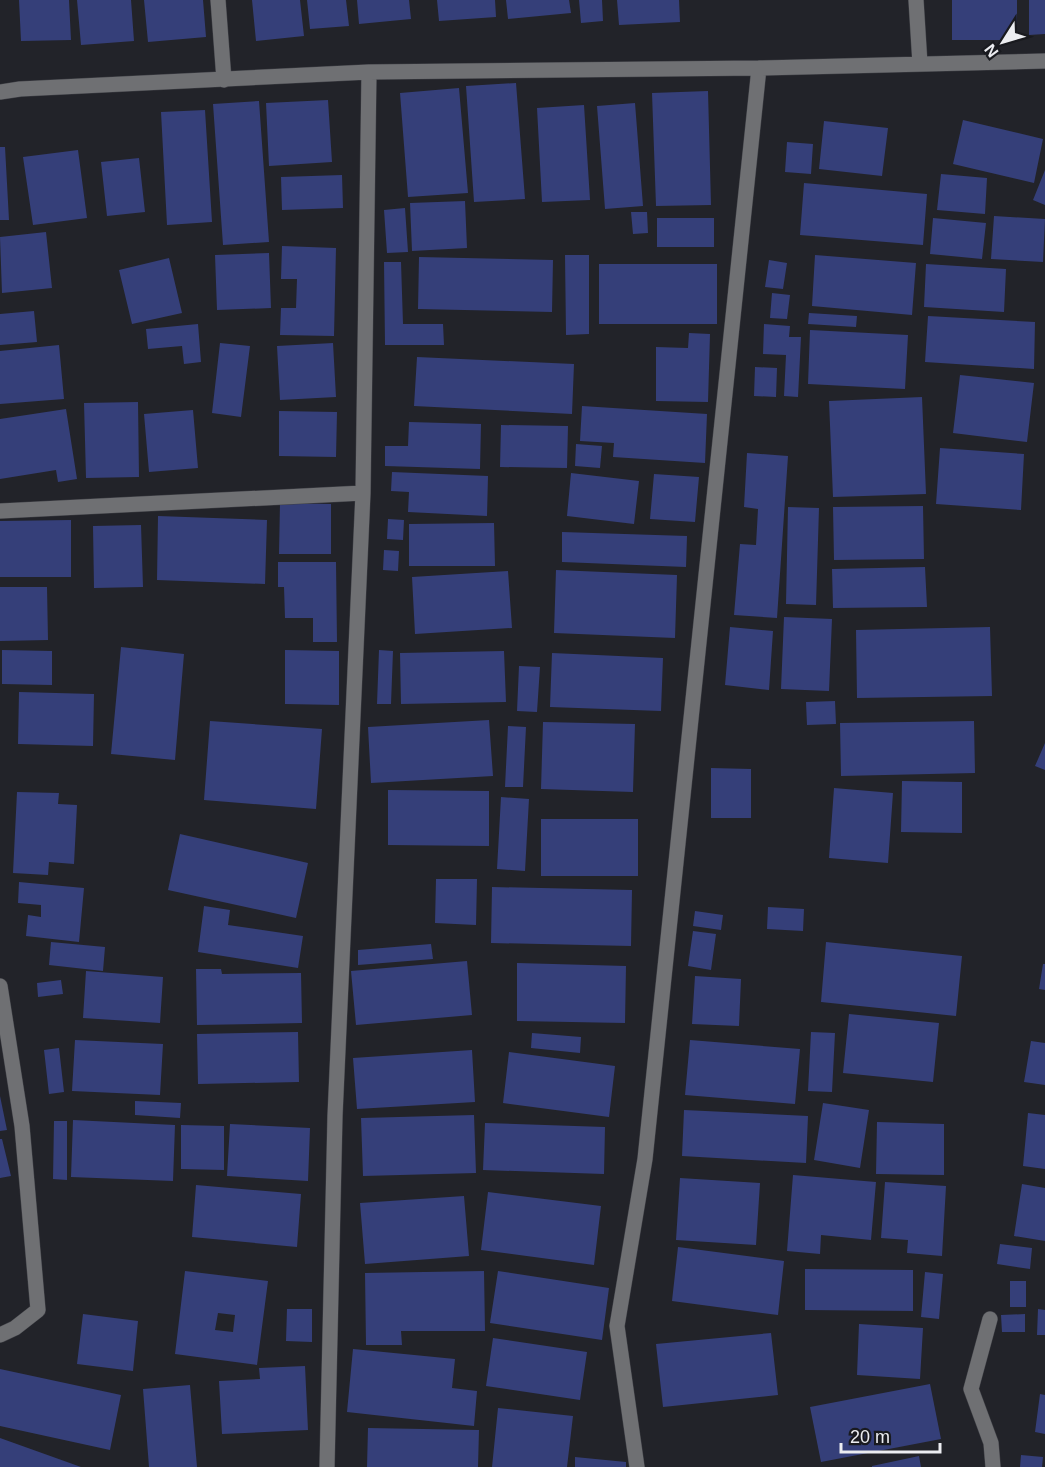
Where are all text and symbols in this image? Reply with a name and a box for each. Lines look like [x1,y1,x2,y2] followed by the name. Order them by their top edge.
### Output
[973,12,1033,72] north arrow
[981,41,1002,60] text: N
[841,1416,940,1454] scale bar
[850,1427,890,1447] text: 20 m

